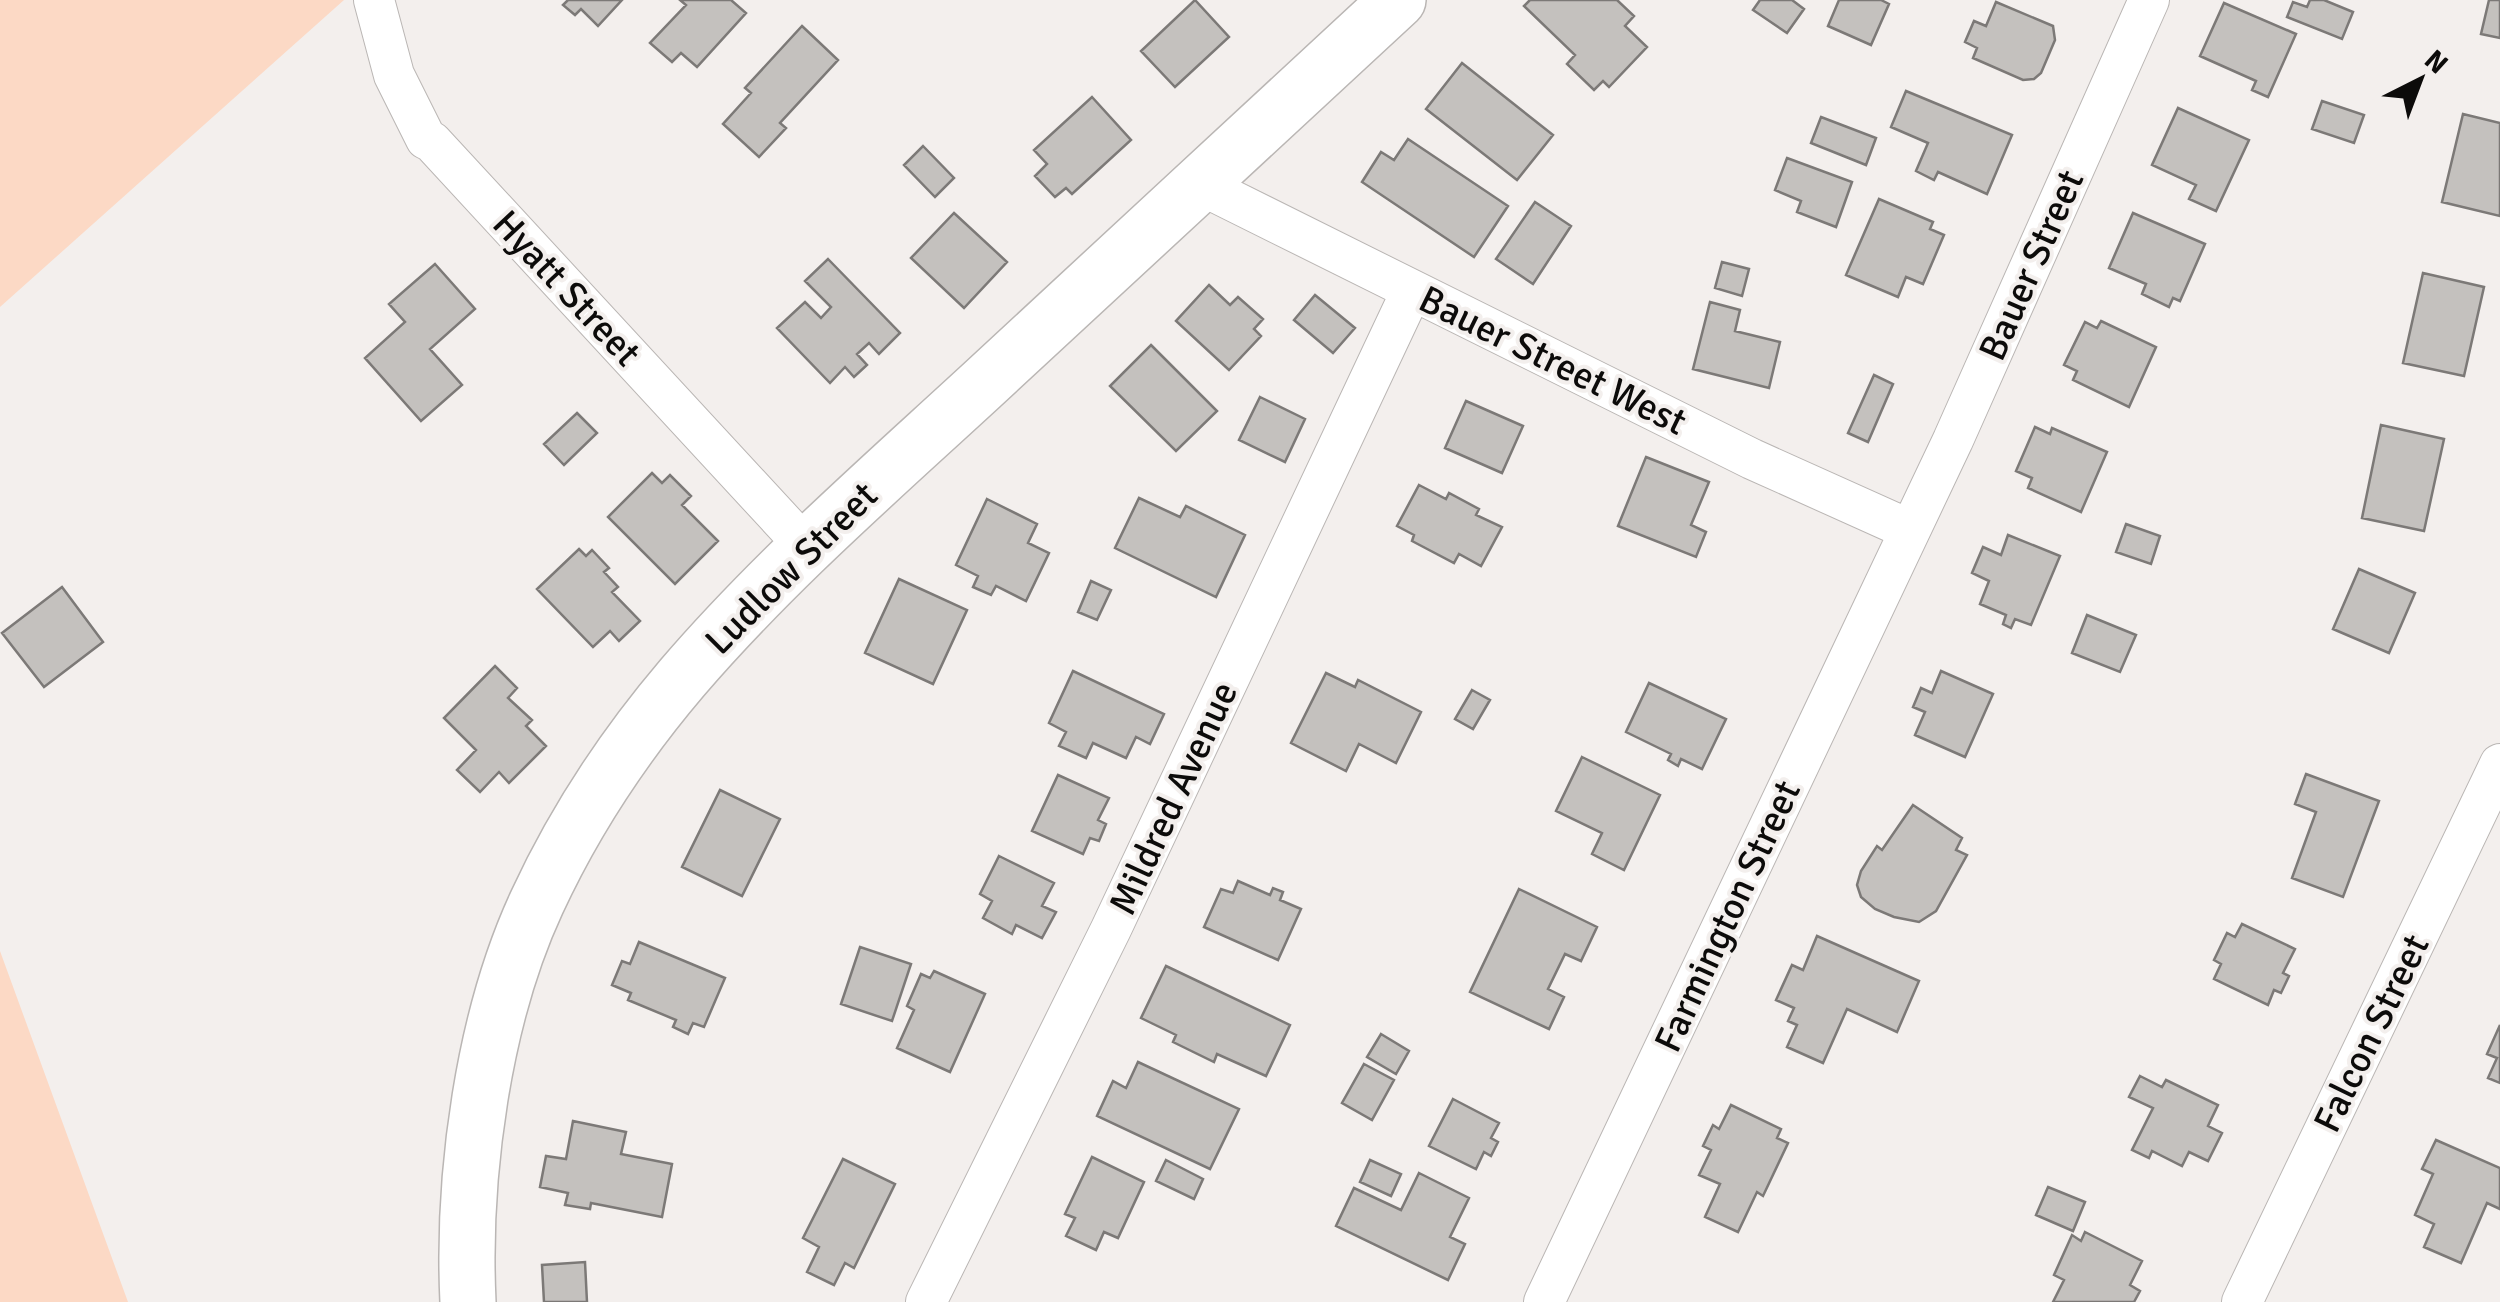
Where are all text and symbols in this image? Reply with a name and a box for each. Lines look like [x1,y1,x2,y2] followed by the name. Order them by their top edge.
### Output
[2370,30,2470,130] north arrow
[2417,43,2455,81] text: N
[1969,163,2094,368] street label: Bauer Street
[483,201,651,376] street label: Hyatt Street
[1412,275,1694,445] street label: Bauer Street West
[695,472,887,664] street label: Ludlow Street
[1099,674,1248,922] street label: Mildred Avenue
[1644,773,1811,1059] street label: Farmington Street
[2303,927,2440,1140] street label: Falcon Street

